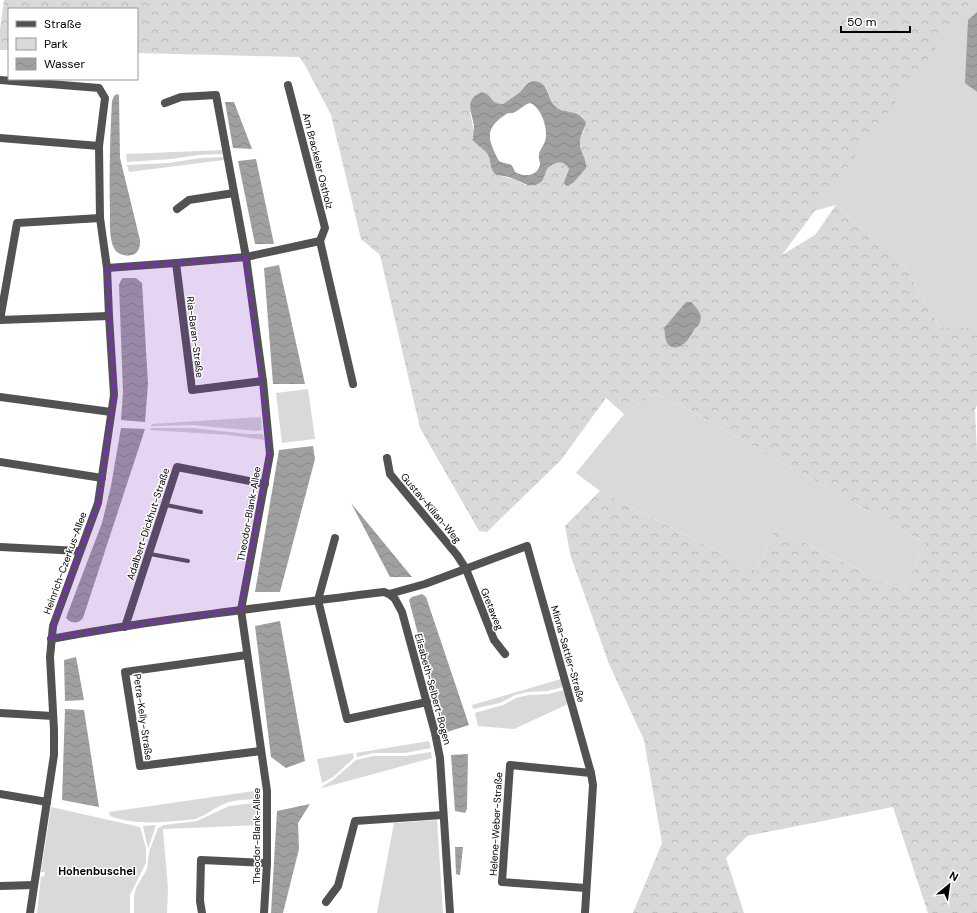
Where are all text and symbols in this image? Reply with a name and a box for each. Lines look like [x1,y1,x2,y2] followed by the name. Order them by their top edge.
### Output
[8,8,138,80] legend
[841,8,910,34] scale bar
[847,14,876,30] text: 50 m
[44,16,81,32] text: Straße
[44,36,68,52] text: Park
[44,56,85,72] text: Wasser
[300,112,336,211] street label: Am Brackeler Ostholz
[184,296,206,379] street label: Ria-Baran-Straße
[234,465,264,563] street label: Theodor-Blank-Allee
[124,466,172,582] street label: Adalbert-Dickhut-Straße
[398,470,464,546] street label: Gustav-Kilian-Weg
[40,510,90,616] street label: Heinrich-Czerkus-Allee
[478,586,507,632] street label: Gretaweg
[548,604,588,704] street label: Minna-Sattler-Straße
[412,632,454,746] street label: Elisabeth-Selbert-Bogen
[131,673,156,761] street label: Petra-Kelly-Straße
[487,772,505,876] street label: Helene-Weber-Straße
[250,788,263,884] street label: Theodor-Blank-Allee
[58,864,136,878] district label: Hohenbuschei
[929,865,969,905] north arrow
[947,868,961,884] text: N

